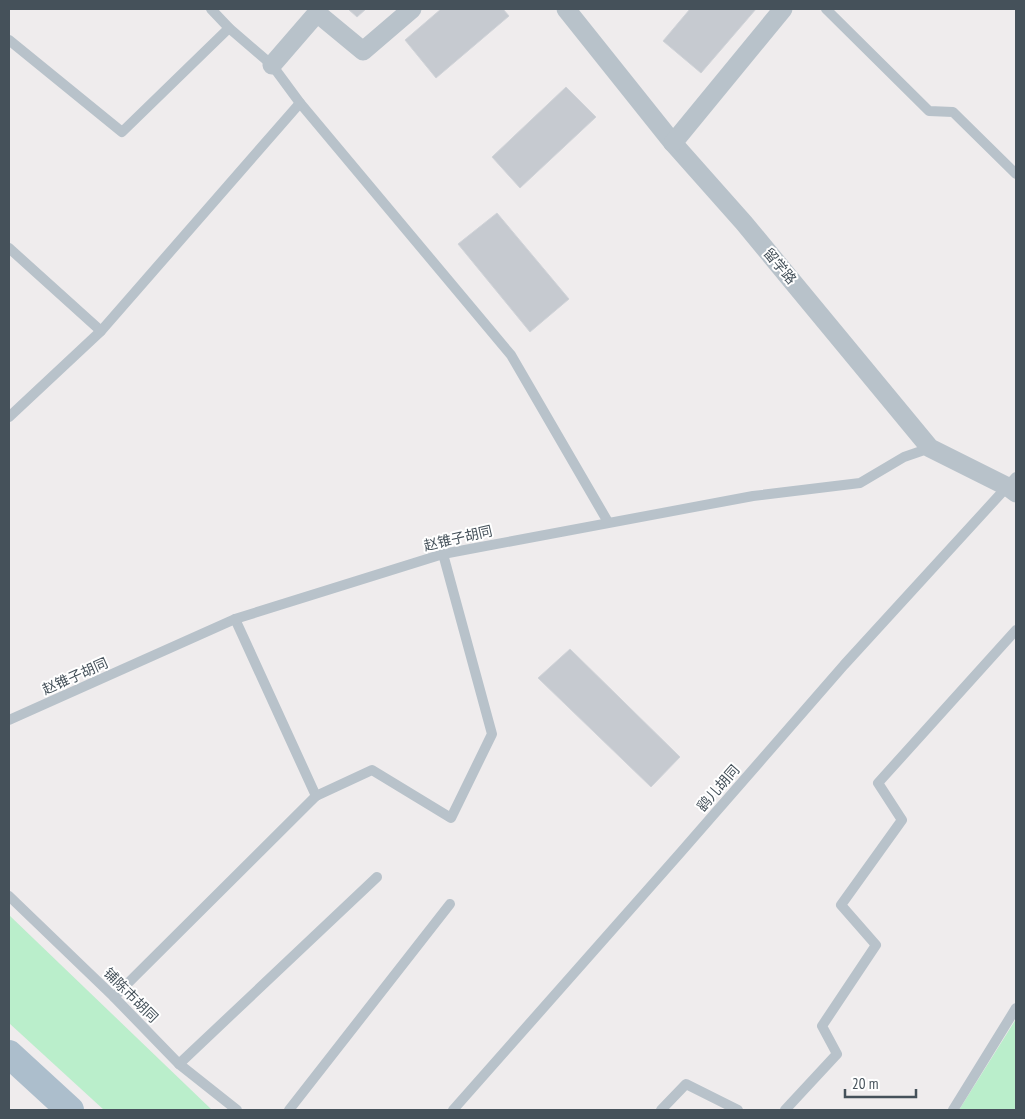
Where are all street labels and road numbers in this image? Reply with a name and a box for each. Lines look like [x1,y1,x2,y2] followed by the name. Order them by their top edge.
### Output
[760,244,800,288] street label: 留学路
[421,521,494,555] street label: 赵锥子胡同
[38,654,111,699] street label: 赵锥子胡同
[693,761,743,815] street label: 鹞儿胡同
[100,964,162,1026] street label: 铺陈市胡同

